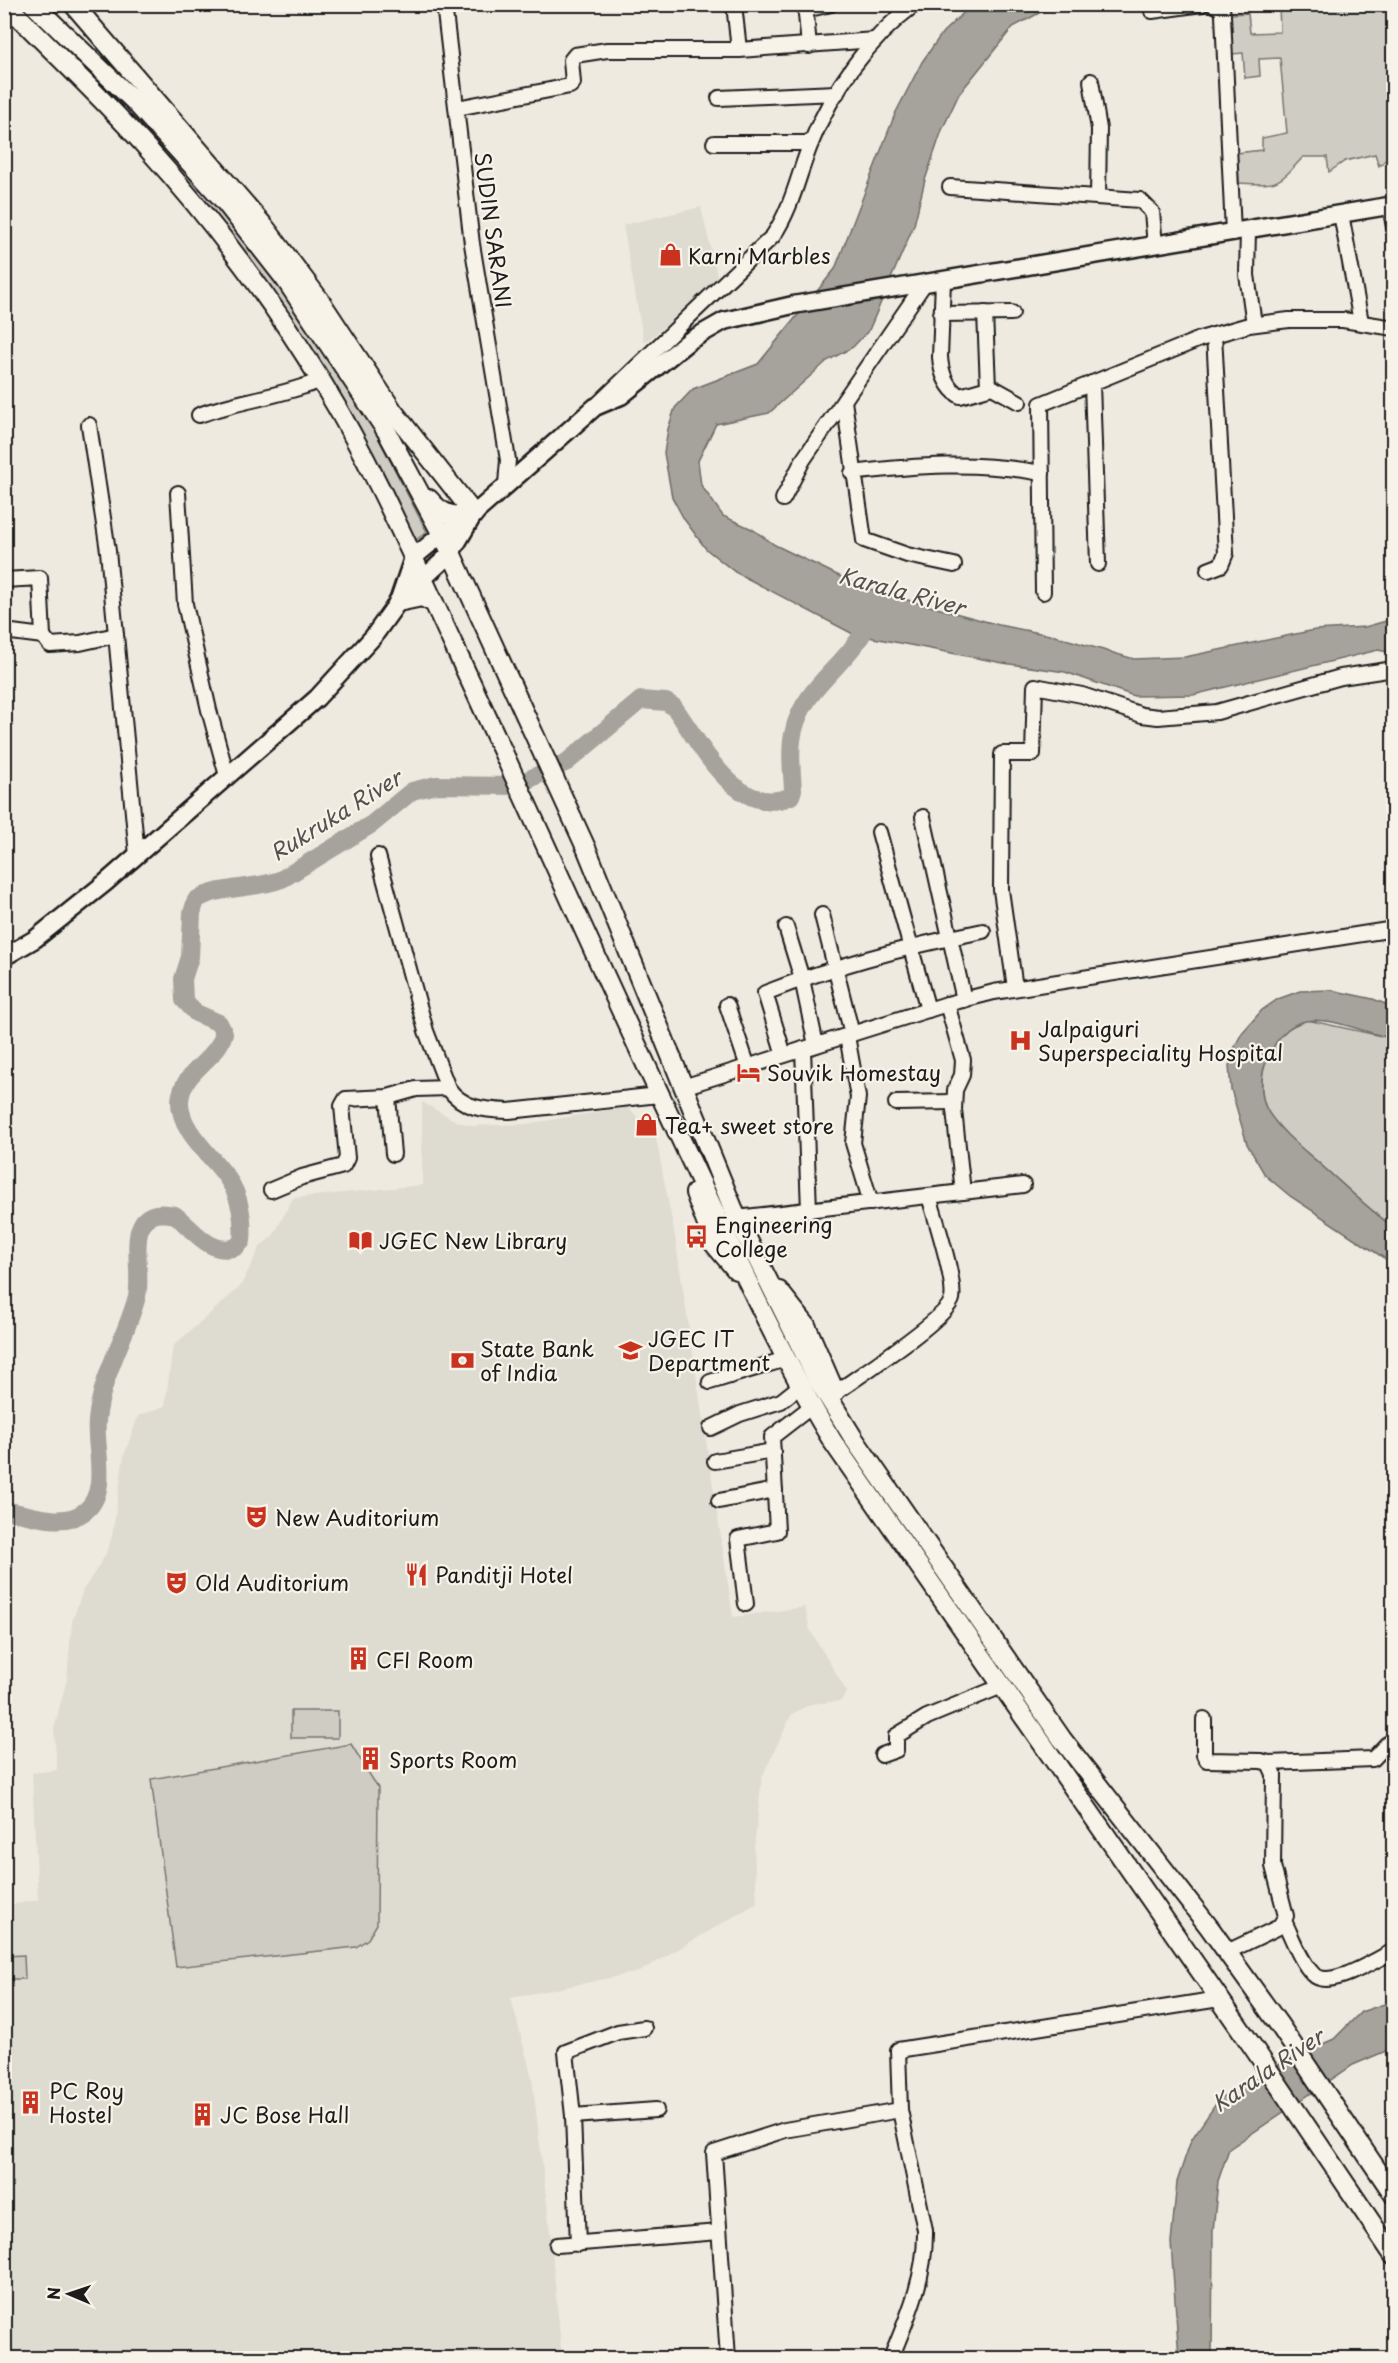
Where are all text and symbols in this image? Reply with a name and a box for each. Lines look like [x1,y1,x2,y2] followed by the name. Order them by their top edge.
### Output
[467,150,521,310] street label: SUDIN SARANI
[688,239,831,271] place label: Karni Marbles
[657,242,683,268] shop icon: Karni Marbles
[835,557,971,623] water label: Karala River
[263,759,410,868] water label: Rukruka River
[1038,1012,1283,1068] place label: Jalpaiguri Superspeciality Hospital
[1007,1027,1033,1053] hospital icon: Jalpaiguri Superspeciality Hospital
[767,1056,941,1088] place label: Souvik Homestay
[736,1059,762,1085] hotel icon: Souvik Homestay
[665,1109,834,1141] place label: Tea+ sweet store
[634,1112,660,1138] shop icon: Tea+ sweet store
[715,1208,833,1264] place label: Engineering College
[684,1223,710,1249] bus stop icon: Engineering College
[379,1224,567,1256] place label: JGEC New Library
[348,1227,374,1253] library icon: JGEC New Library
[648,1322,770,1378] place label: JGEC IT Department
[480,1332,594,1388] place label: State Bank of India
[617,1337,643,1363] school or university icon: JGEC IT Department
[449,1347,475,1373] bank icon: State Bank of India
[275,1501,439,1533] place label: New Auditorium
[244,1504,270,1530] theatre icon: New Auditorium
[435,1558,573,1590] place label: Panditji Hotel
[404,1561,430,1587] restaurant icon: Panditji Hotel
[195,1566,349,1598] place label: Old Auditorium
[164,1569,190,1595] theatre icon: Old Auditorium
[376,1643,474,1675] place label: CFI Room
[345,1646,371,1672] building icon: CFI Room
[389,1743,517,1775] place label: Sports Room
[358,1746,384,1772] building icon: Sports Room
[1204,2018,1332,2119] water label: Karala River
[49,2074,124,2130] place label: PC Roy Hostel
[18,2089,44,2115] building icon: PC Roy Hostel
[220,2098,349,2130] place label: JC Bose Hall
[189,2101,215,2127] building icon: JC Bose Hall
[39,2264,99,2324] north arrow
[41,2287,65,2300] text: N

